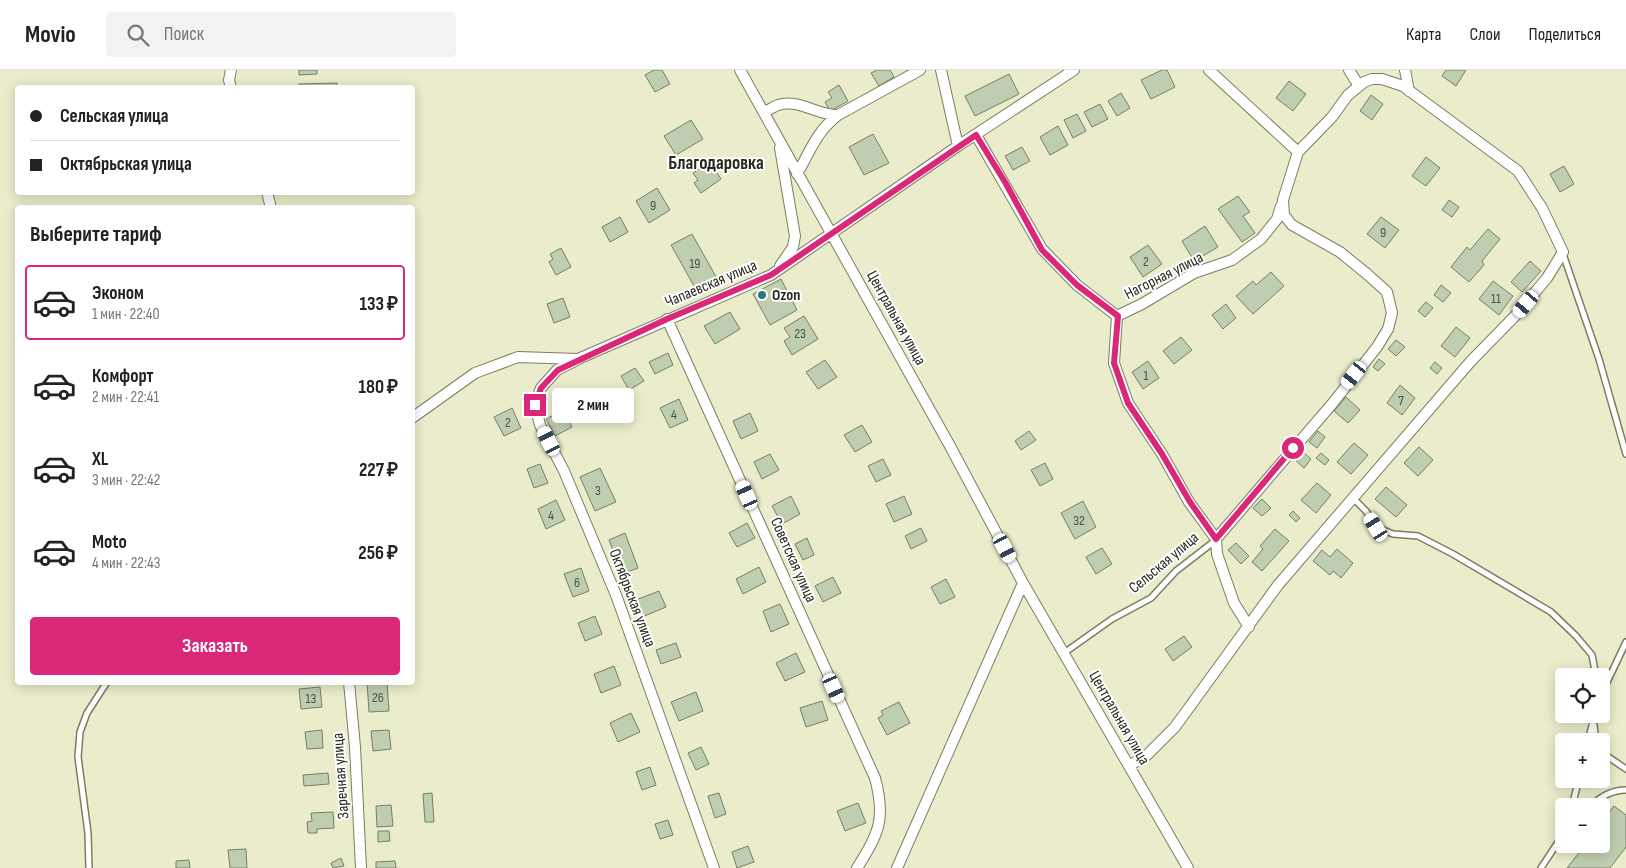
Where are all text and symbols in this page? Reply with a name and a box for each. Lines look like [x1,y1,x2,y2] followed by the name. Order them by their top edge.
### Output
[106,12,456,57] search box
[25,20,76,49] text: Movio
[124,21,152,49] icon: search
[164,23,204,46] text: Поиск
[1406,24,1442,45] text: Карта
[1470,24,1501,45] text: Слои
[1529,24,1601,45] text: Поделиться
[60,105,168,128] text: Сельская улица
[668,152,764,175] district label: Благодаровка
[60,153,192,176] text: Октябрьская улица
[650,197,656,214] house number: 9
[30,221,162,248] text: Выберите тариф
[1380,224,1386,241] house number: 9
[1121,248,1207,304] street label: Нагорная улица
[1143,253,1149,270] house number: 2
[689,255,701,272] house number: 19
[662,256,760,312] street label: Чапаевская улица
[862,267,930,369] street label: Центральная улица
[32,280,77,325] icon: car
[92,282,144,305] text: Эконом
[772,286,800,305] place label: Ozon
[1510,288,1541,320] car
[756,289,768,301] marker: Ozon
[1491,290,1501,307] house number: 11
[359,293,398,316] text: 133 ₽
[92,305,160,324] text: 1 мин · 22:40
[794,325,806,342] house number: 23
[1338,359,1369,391] car
[32,363,77,408] icon: car
[92,365,154,388] text: Комфорт
[1144,367,1149,384] house number: 1
[359,376,398,399] text: 180 ₽
[92,388,159,407] text: 2 мин · 22:41
[552,388,635,422] callout: 2 мин
[1398,392,1404,409] house number: 7
[524,394,546,416] route end
[577,396,609,415] text: 2 мин
[671,406,677,423] house number: 4
[505,414,511,431] house number: 2
[535,424,562,458] car
[1282,437,1304,459] route start
[32,446,77,491] icon: car
[92,448,108,471] text: XL
[359,459,398,482] text: 227 ₽
[92,471,160,490] text: 3 мин · 22:42
[734,478,759,512] car
[595,482,601,499] house number: 3
[548,507,554,524] house number: 4
[1361,510,1390,544] car
[1073,512,1085,529] house number: 32
[766,515,820,605] street label: Советская улица
[1125,528,1203,598] street label: Сельская улица
[32,529,77,574] icon: car
[92,531,127,554] text: Moto
[991,531,1018,565] car
[358,542,398,565] text: 256 ₽
[605,546,659,650] street label: Октябрьская улица
[92,554,160,573] text: 4 мин · 22:43
[574,574,580,591] house number: 6
[30,617,400,675] button: Заказать
[1084,668,1154,768] street label: Центральная улица
[1555,668,1610,853] map controls
[1555,668,1610,723] button: locate
[821,671,846,705] car
[372,689,384,706] house number: 26
[306,690,317,707] house number: 13
[329,732,353,820] street label: Заречная улица
[1555,733,1610,788] button: +
[1555,798,1610,853] button: −

